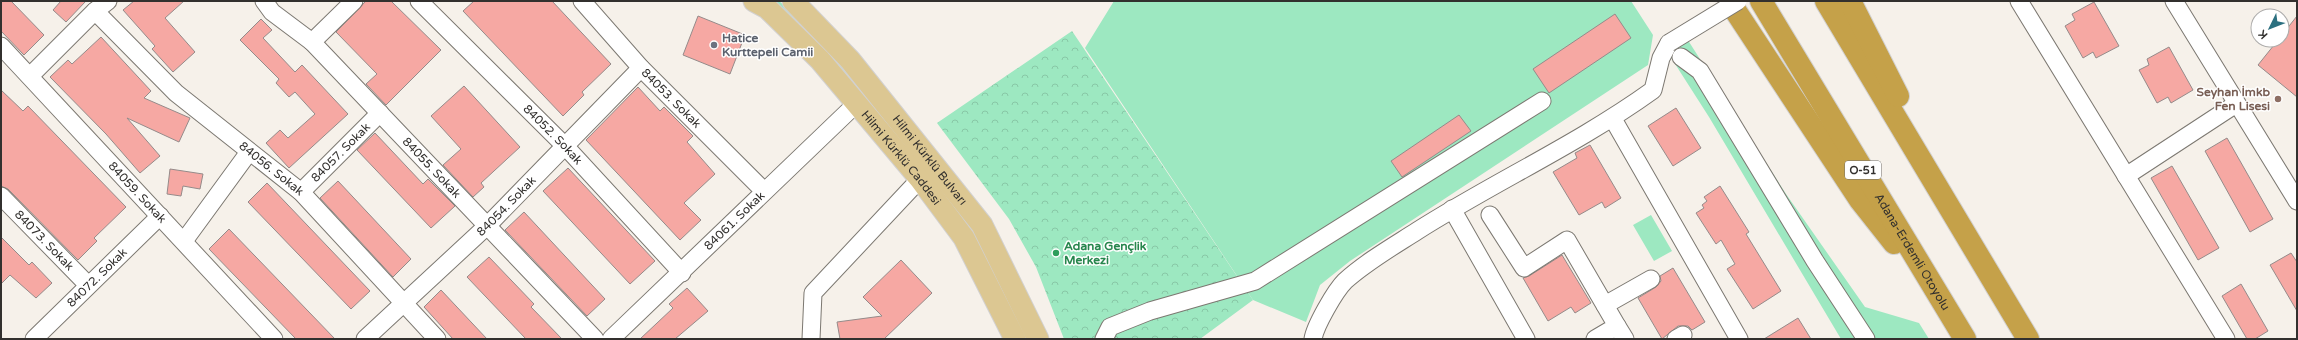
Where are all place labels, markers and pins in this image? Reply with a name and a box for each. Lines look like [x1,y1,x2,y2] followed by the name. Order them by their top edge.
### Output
[722,31,813,60] place label: Hatice Kurttepeli Camii
[709,40,719,50] marker: Hatice Kurttepeli Camii
[2197,85,2270,113] place label: Seyhan İmkb Fen Lisesi
[2273,94,2283,104] marker: Seyhan İmkb Fen Lisesi
[1064,239,1147,267] place label: Adana Gençlik Merkezi
[1051,248,1061,258] marker: Adana Gençlik Merkezi

